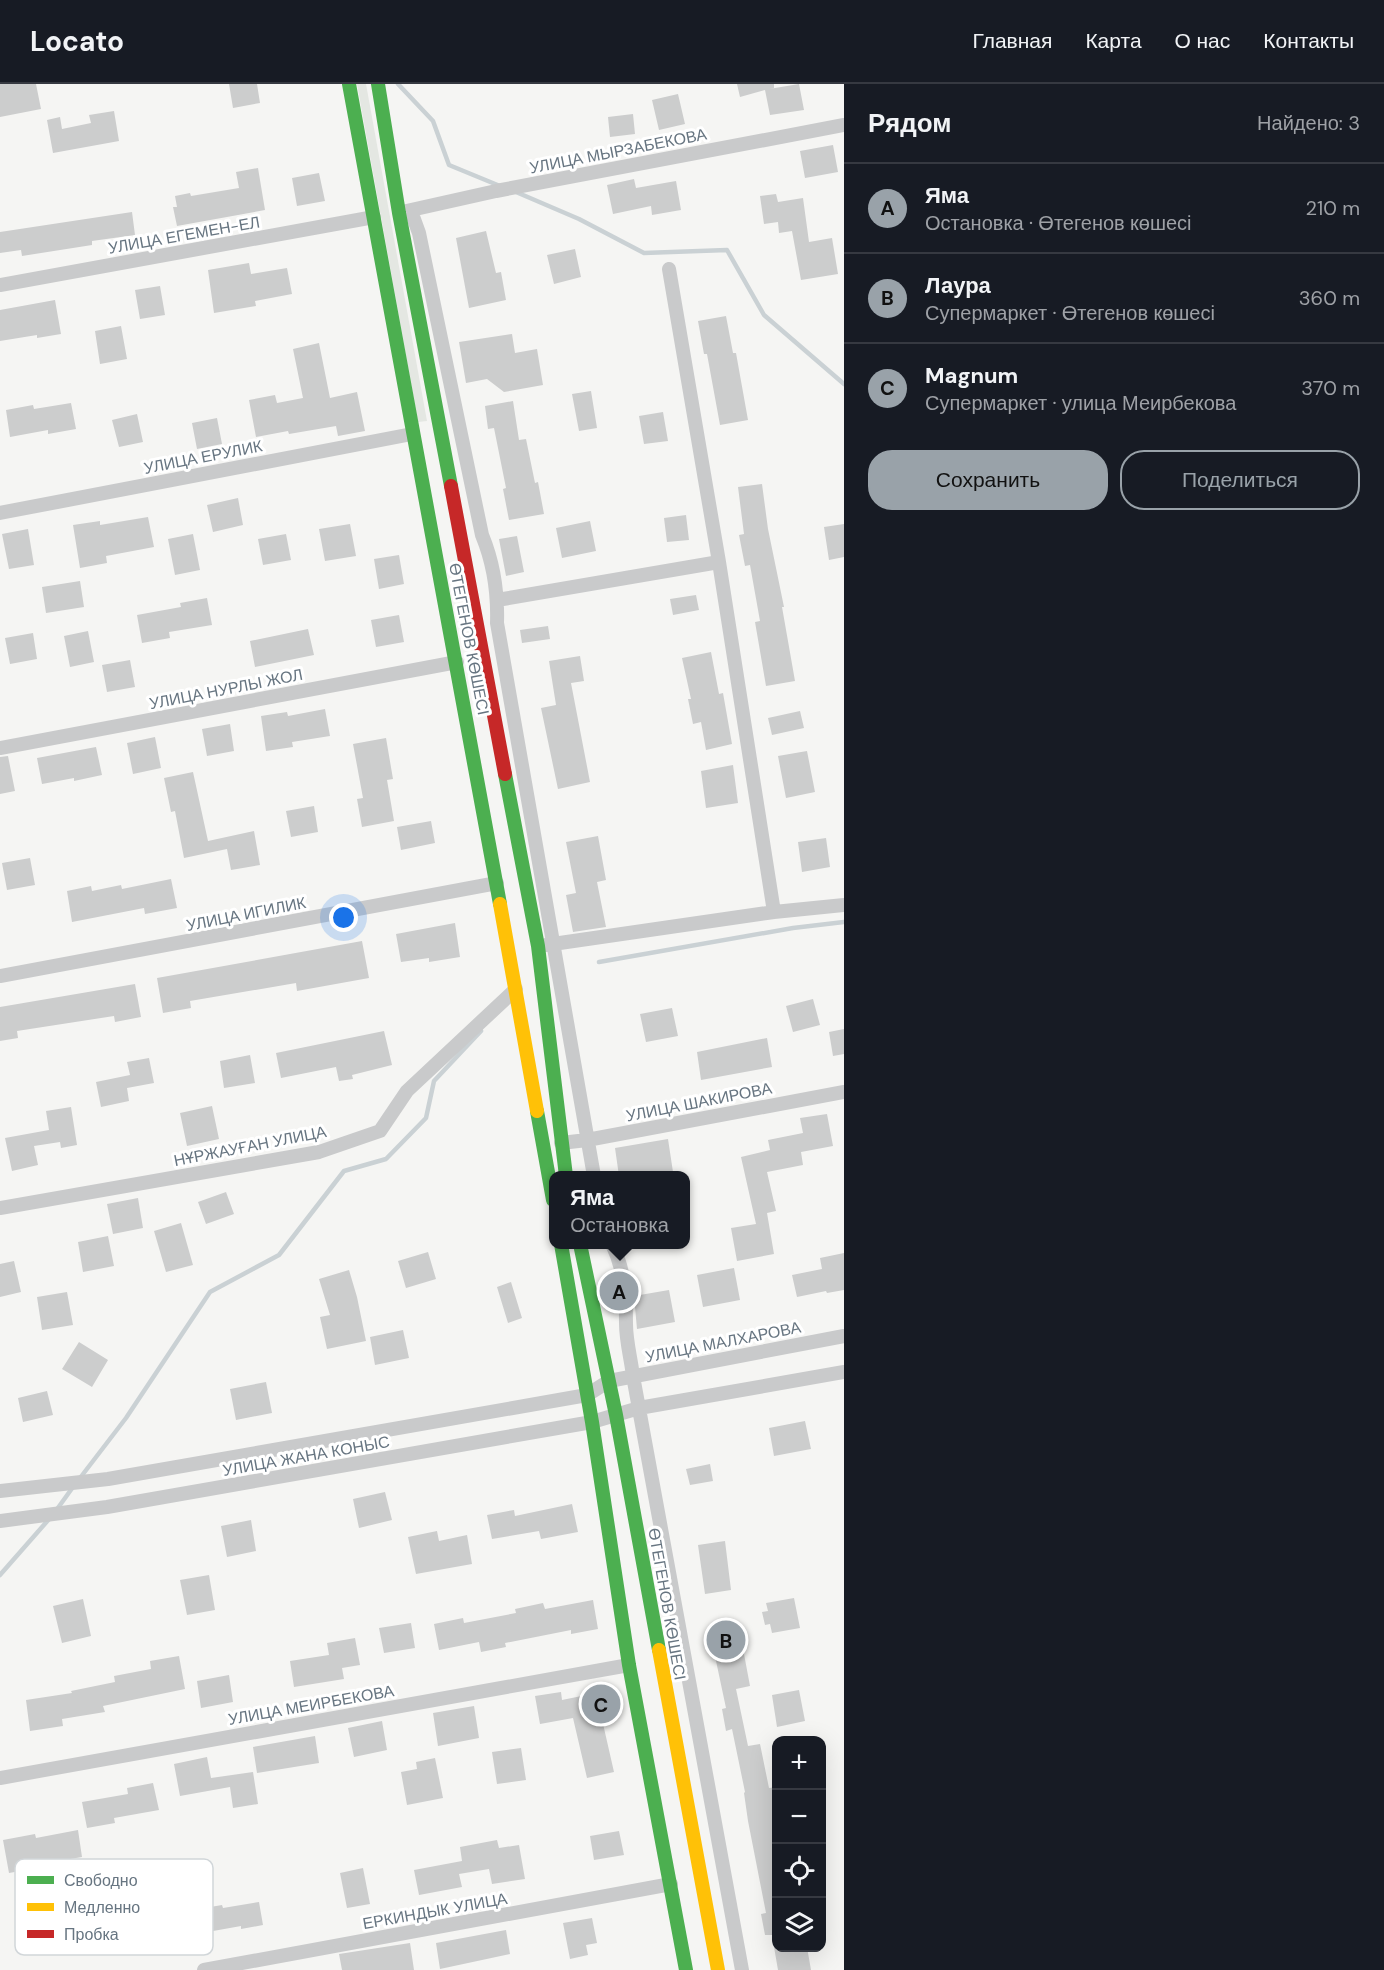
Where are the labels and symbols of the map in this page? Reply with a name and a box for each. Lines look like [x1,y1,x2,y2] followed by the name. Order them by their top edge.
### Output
[528,123,709,178] street label: УЛИЦА МЫРЗАБЕКОВА
[106,211,262,259] street label: УЛИЦА ЕГЕМЕН-ЕЛ
[142,435,265,479] street label: УЛИЦА ЕРУЛИК
[444,561,494,717] street label: ӨТЕГЕНОВ КӨШЕСІ
[147,664,305,714] street label: УЛИЦА НУРЛЫ ЖОЛ
[184,892,308,936] street label: УЛИЦА ИГИЛИК
[329,903,358,932] your location
[624,1077,774,1126] street label: УЛИЦА ШАКИРОВА
[172,1121,328,1171] street label: НҰРЖАУҒАН УЛИЦА
[600,1268,638,1314] pin: A
[643,1317,803,1367] street label: УЛИЦА МАЛХАРОВА
[221,1431,391,1481] street label: УЛИЦА ЖАНА КОНЫС
[643,1526,691,1682] street label: ӨТЕГЕНОВ КӨШЕСІ
[706,1618,746,1662] pin: B
[226,1680,396,1730] street label: УЛИЦА МЕИРБЕКОВА
[582,1682,620,1726] pin: C
[15,1859,213,1955] legend
[64,1870,138,1891] text: Свободно
[361,1888,509,1934] street label: ЕРКИНДЫК УЛИЦА
[64,1897,140,1918] text: Медленно
[64,1924,119,1945] text: Пробка

